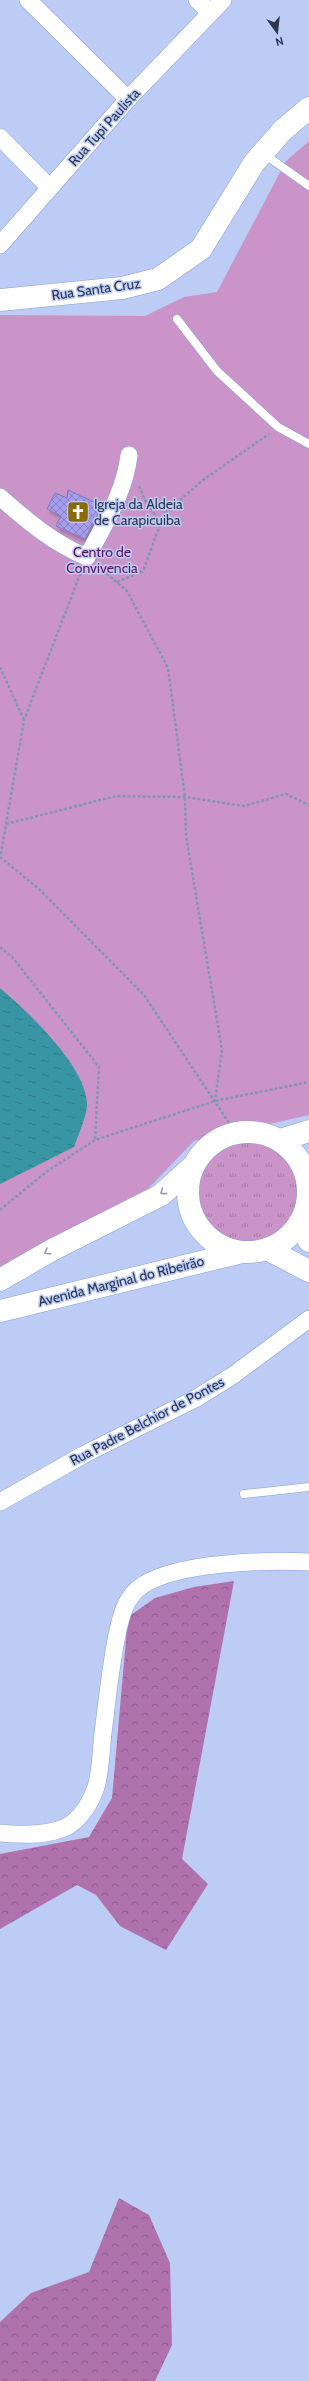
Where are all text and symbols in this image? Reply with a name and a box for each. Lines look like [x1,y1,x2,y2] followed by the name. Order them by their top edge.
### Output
[257,12,297,52] north arrow
[274,34,285,49] text: N
[64,84,144,170] street label: Rua Tupi Paulista
[50,274,142,304] street label: Rua Santa Cruz
[94,495,183,529] place label: Igreja da Aldeia de Carapicuiba
[65,499,91,525] church icon: Igreja da Aldeia de Carapicuiba
[66,543,138,577] park label: Centro de Convivencia
[160,1188,167,1195] one-way arrow
[44,1248,51,1255] one-way arrow
[36,1252,206,1310] street label: Avenida Marginal do Ribeirão
[67,1373,227,1469] street label: Rua Padre Belchior de Pontes

